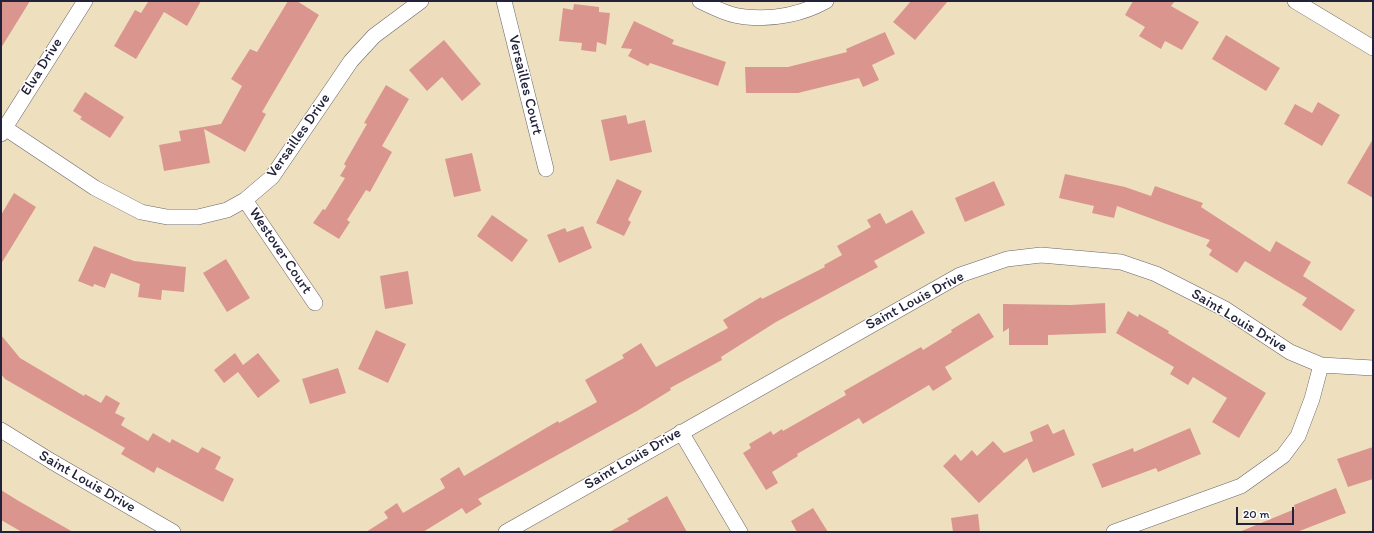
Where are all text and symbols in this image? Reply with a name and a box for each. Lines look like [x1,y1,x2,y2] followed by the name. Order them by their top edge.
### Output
[504,33,546,137] street label: Versailles Court
[17,35,67,99] street label: Elva Drive
[263,90,335,182] street label: Versailles Drive
[245,205,315,297] street label: Westover Court
[863,268,967,334] street label: Saint Louis Drive
[1188,285,1290,357] street label: Saint Louis Drive
[581,424,685,494] street label: Saint Louis Drive
[35,447,139,517] street label: Saint Louis Drive
[1238,499,1296,525] scale bar
[1243,507,1270,521] text: 20 m

